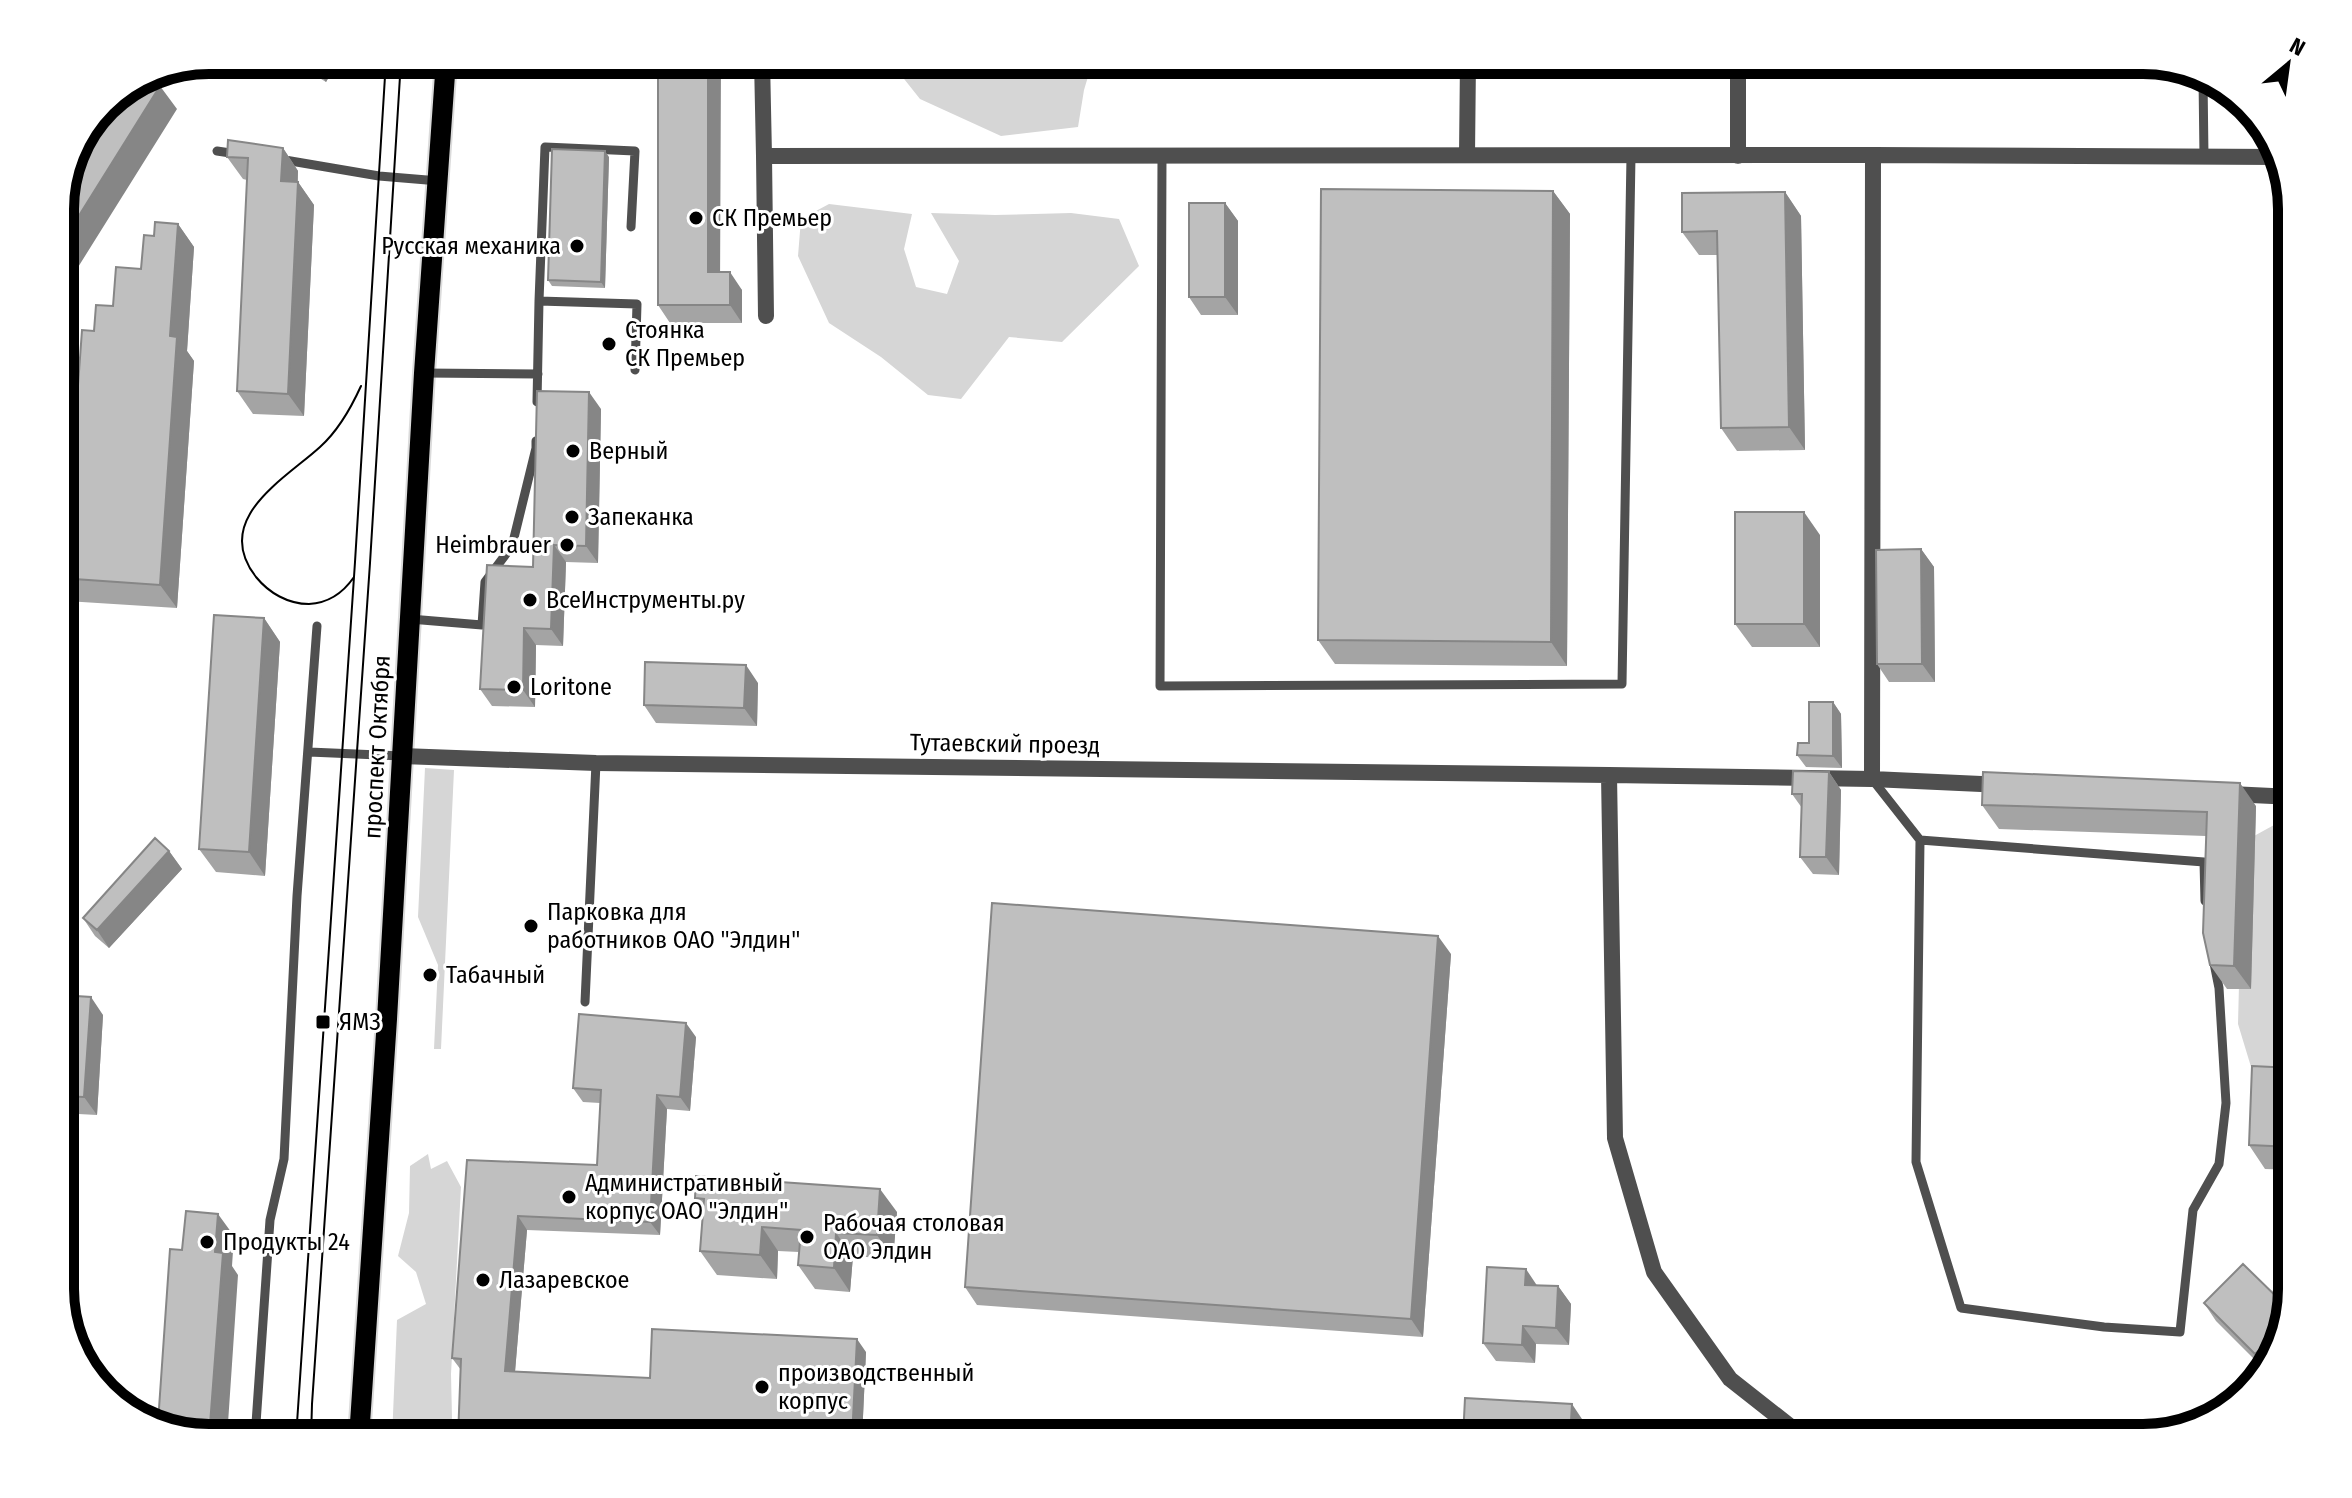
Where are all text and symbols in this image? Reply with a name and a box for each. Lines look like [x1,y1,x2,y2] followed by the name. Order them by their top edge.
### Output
[2248,24,2328,104] north arrow
[2285,32,2310,62] text: N
[712,204,832,232] place label: СК Премьер
[687,209,705,227] marker: СК Премьер
[381,232,561,260] place label: Русская механика
[568,237,586,255] marker: Русская механика
[625,316,745,372] place label: Стоянка СК Премьер
[600,335,618,353] marker: Стоянка СК Премьер
[589,437,668,465] place label: Верный
[564,442,582,460] marker: Верный
[588,503,694,531] place label: Запеканка
[563,508,581,526] marker: Запеканка
[435,531,552,559] place label: Heimbrauer
[558,536,576,554] marker: Heimbrauer
[546,586,745,614] place label: ВсеИнструменты.ру
[521,591,539,609] marker: ВсеИнструменты.ру
[358,654,396,840] street label: проспект Октября
[530,673,612,701] place label: Loritone
[505,678,523,696] marker: Loritone
[910,728,1100,760] street label: Тутаевский проезд
[547,898,800,954] place label: Парковка для работников ОАО "Элдин"
[522,917,540,935] marker: Парковка для работников ОАО "Элдин"
[446,961,545,989] place label: Табачный
[421,966,439,984] marker: Табачный
[339,1008,381,1036] place label: ЯМЗ
[314,1013,332,1031] marker: ЯМЗ
[585,1169,788,1225] place label: Административный корпус ОАО "Элдин"
[560,1188,578,1206] marker: Административный корпус ОАО "Элдин"
[823,1209,1005,1265] place label: Рабочая столовая ОАО Элдин
[223,1228,350,1256] place label: Продукты 24
[798,1228,816,1246] marker: Рабочая столовая ОАО Элдин
[198,1233,216,1251] marker: Продукты 24
[499,1266,629,1294] place label: Лазаревское
[474,1271,492,1289] marker: Лазаревское
[778,1359,974,1415] place label: производственный корпус
[753,1378,771,1396] marker: производственный корпус

